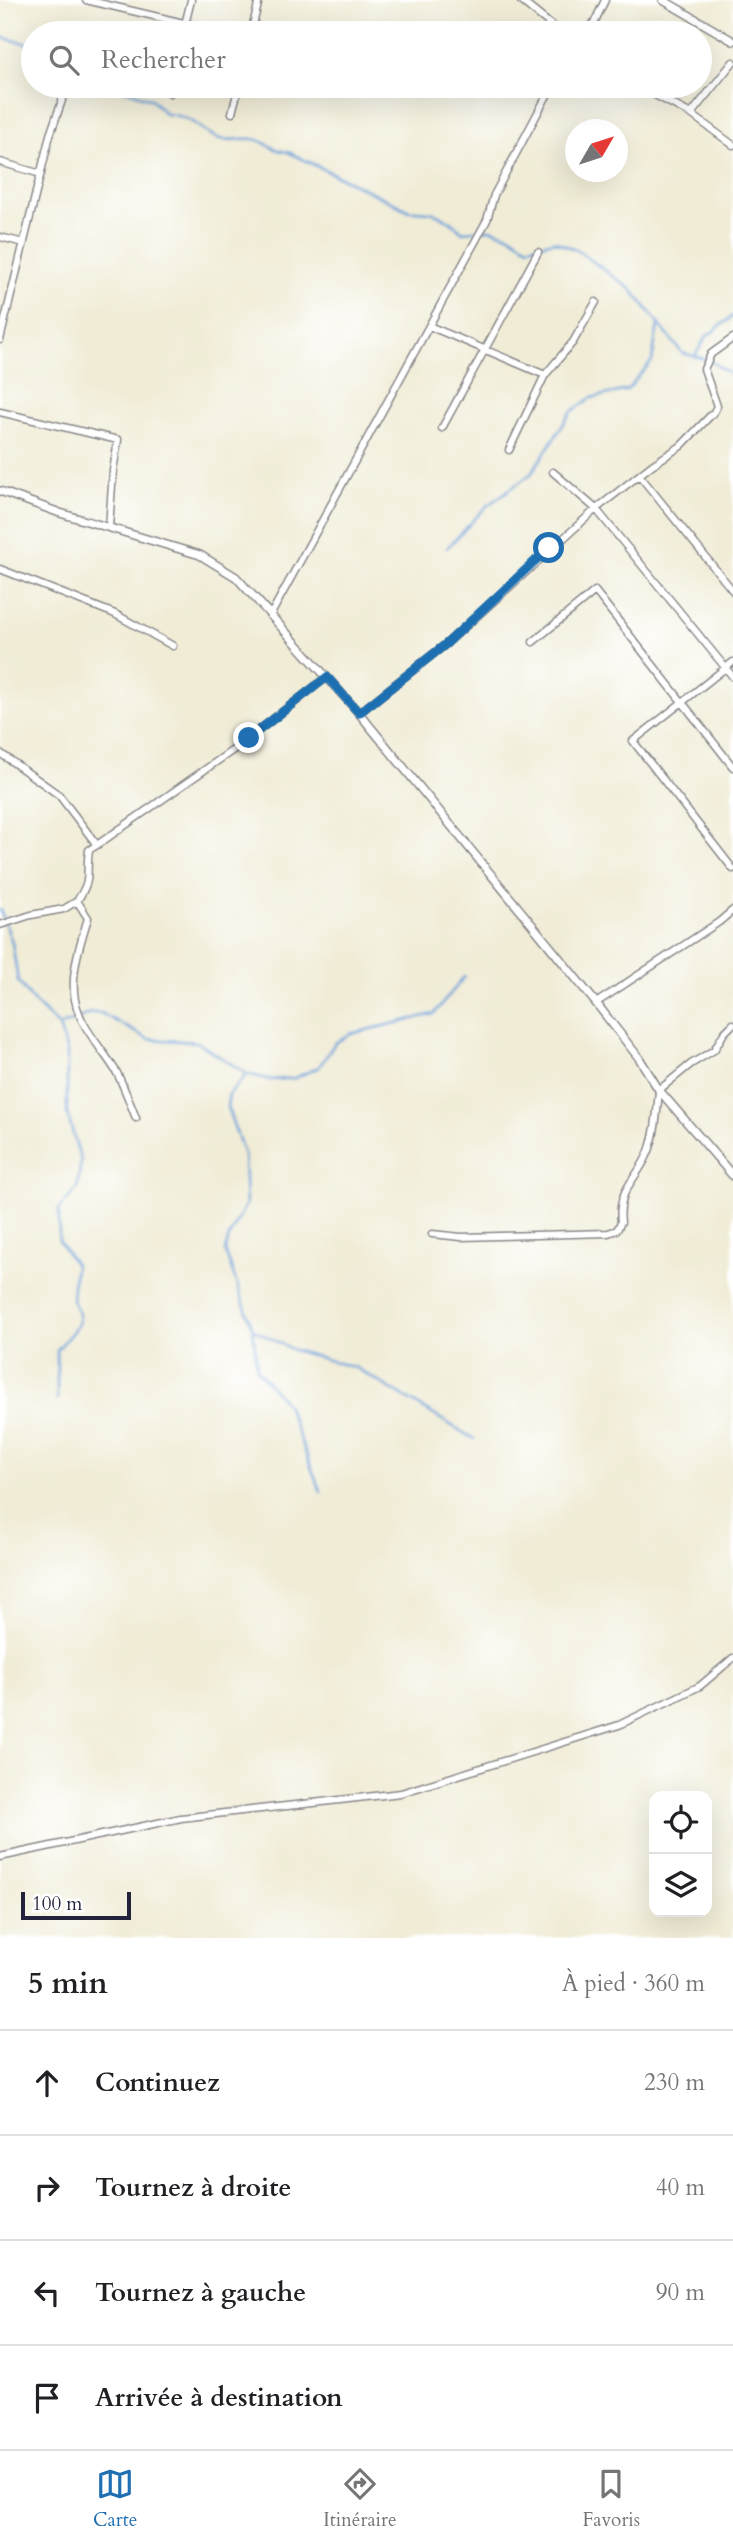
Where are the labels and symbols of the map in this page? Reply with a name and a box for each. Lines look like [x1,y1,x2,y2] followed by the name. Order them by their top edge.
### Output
[565,119,628,182] north arrow
[533,532,564,563] route start
[233,722,264,753] route end
[21,1889,131,1921] scale bar

